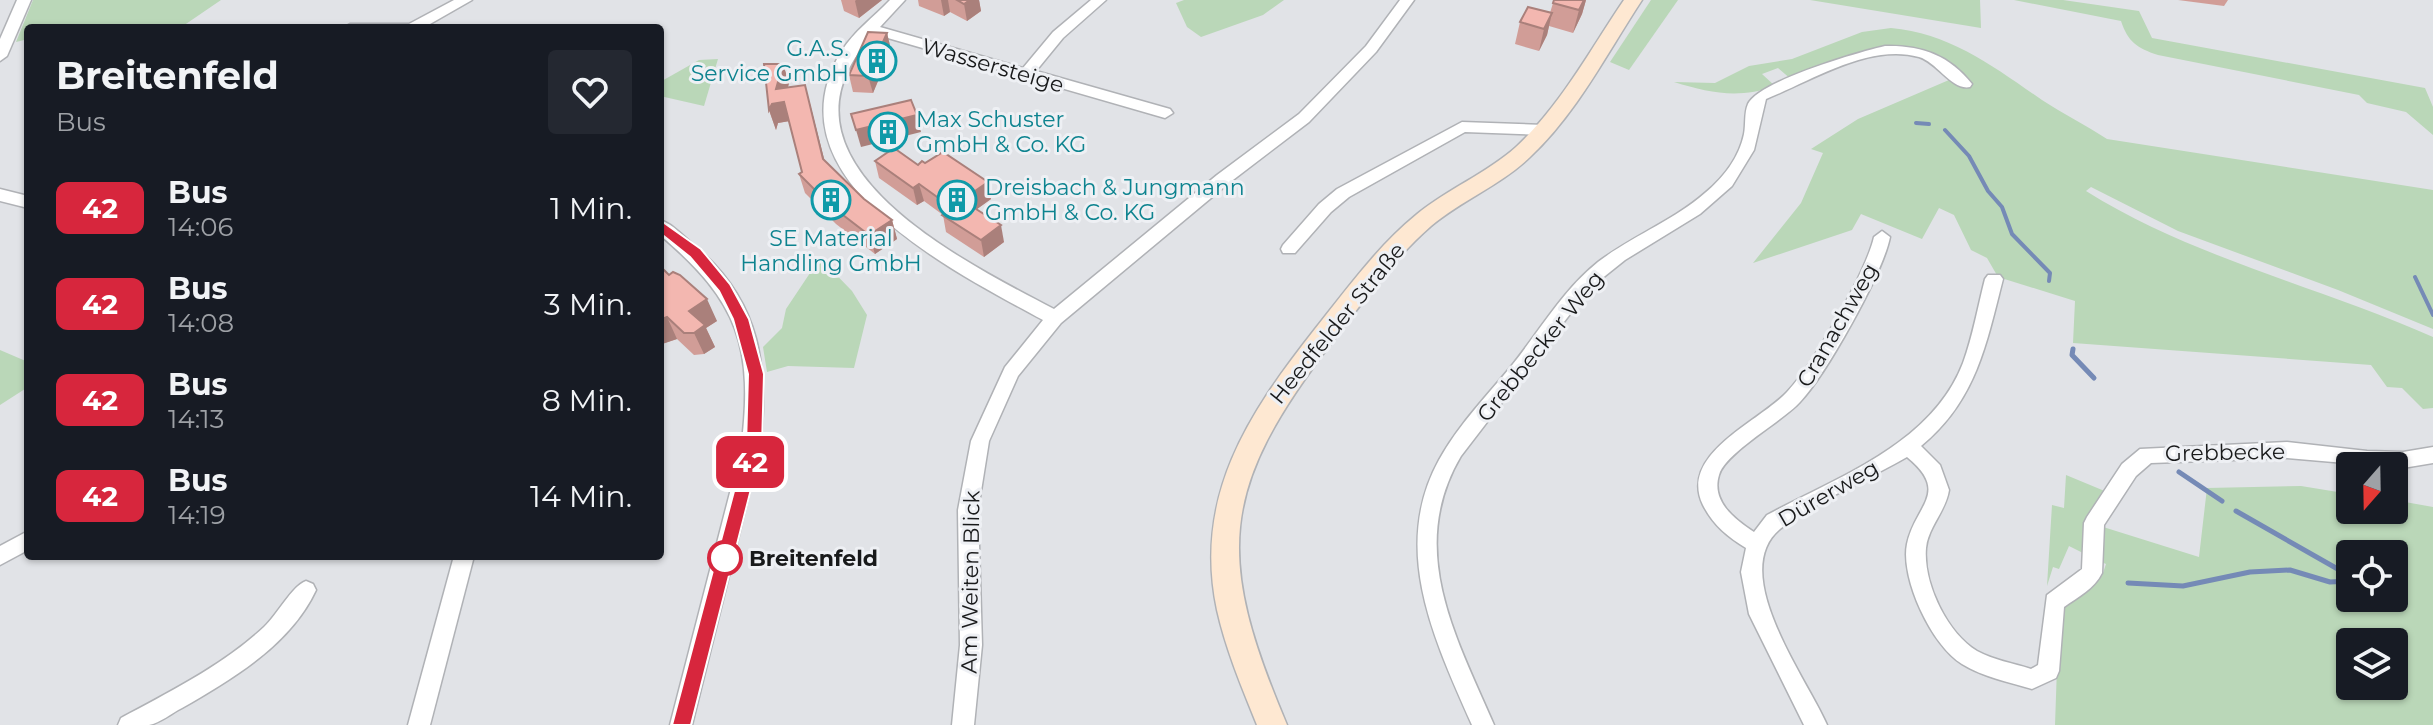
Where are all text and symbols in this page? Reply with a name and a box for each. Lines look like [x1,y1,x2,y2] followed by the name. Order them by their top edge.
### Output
[919,32,1067,99] street label: Wassersteige
[691,35,849,87] place label: G.A.S. Service GmbH
[856,40,898,82] building icon: G.A.S. Service GmbH
[548,50,632,134] button: heart
[56,52,279,99] text: Breitenfeld
[56,106,106,138] text: Bus
[916,106,1086,158] place label: Max Schuster GmbH & Co. KG
[867,111,909,153] building icon: Max Schuster GmbH & Co. KG
[168,174,228,211] text: Bus
[985,174,1245,226] place label: Dreisbach & Jungmann GmbH & Co. KG
[810,179,852,221] building icon: SE Material Handling GmbH
[936,179,978,221] building icon: Dreisbach & Jungmann GmbH & Co. KG
[550,190,632,227] text: 1 Min.
[82,191,118,225] text: 42
[168,211,233,243] text: 14:06
[740,225,922,277] place label: SE Material Handling GmbH
[1264,237,1411,410] street label: Heedfelder Straße
[1791,258,1884,392] street label: Cranachweg
[1471,265,1610,427] street label: Grebbecker Weg
[168,270,228,307] text: Bus
[544,286,632,323] text: 3 Min.
[82,287,118,321] text: 42
[168,307,234,339] text: 14:08
[168,366,228,403] text: Bus
[542,382,632,419] text: 8 Min.
[82,383,118,417] text: 42
[168,403,224,435] text: 14:13
[714,436,786,488] line badge: 42
[2165,438,2285,467] street label: Grebbecke
[732,445,768,479] text: 42
[2336,452,2408,524] north arrow
[2336,452,2408,700] map controls
[1773,454,1883,533] street label: Dürerweg
[168,462,228,499] text: Bus
[530,478,632,515] text: 14 Min.
[82,479,118,513] text: 42
[955,489,986,674] street label: Am Weiten Blick
[168,499,225,531] text: 14:19
[2336,540,2408,612] button: locate
[708,541,742,575] marker: Breitenfeld
[749,545,878,572] place label: Breitenfeld
[2336,628,2408,700] button: layers

